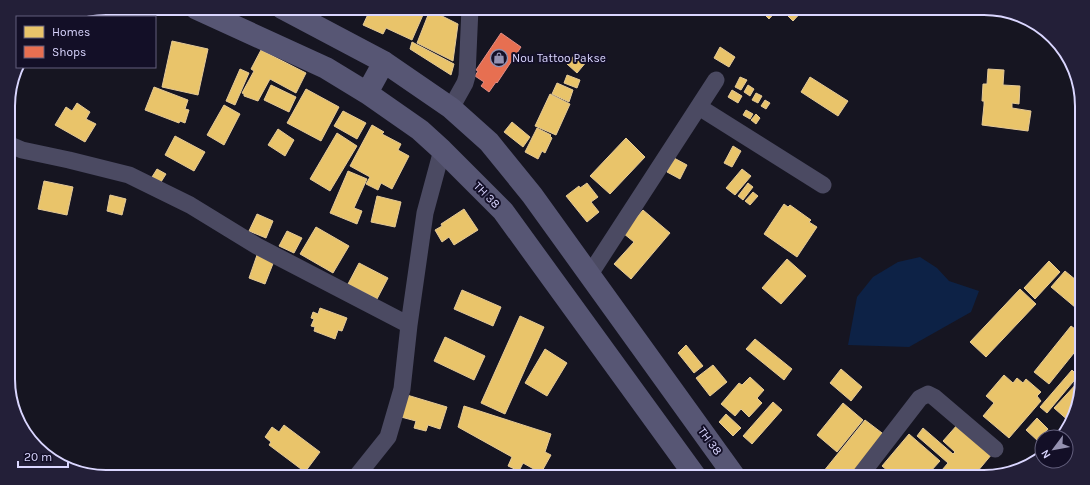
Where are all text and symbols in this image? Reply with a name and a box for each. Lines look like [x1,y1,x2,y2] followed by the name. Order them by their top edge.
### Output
[16,16,156,68] legend
[52,25,90,39] text: Homes
[52,45,86,59] text: Shops
[489,48,509,68] shop icon: Nou Tattoo Pakse
[512,51,606,65] place label: Nou Tattoo Pakse
[471,179,503,211] street label: TH 38
[695,424,725,458] street label: TH 38
[1034,429,1074,469] north arrow
[18,443,68,469] scale bar
[1038,447,1054,461] text: N
[24,450,52,464] text: 20 m

